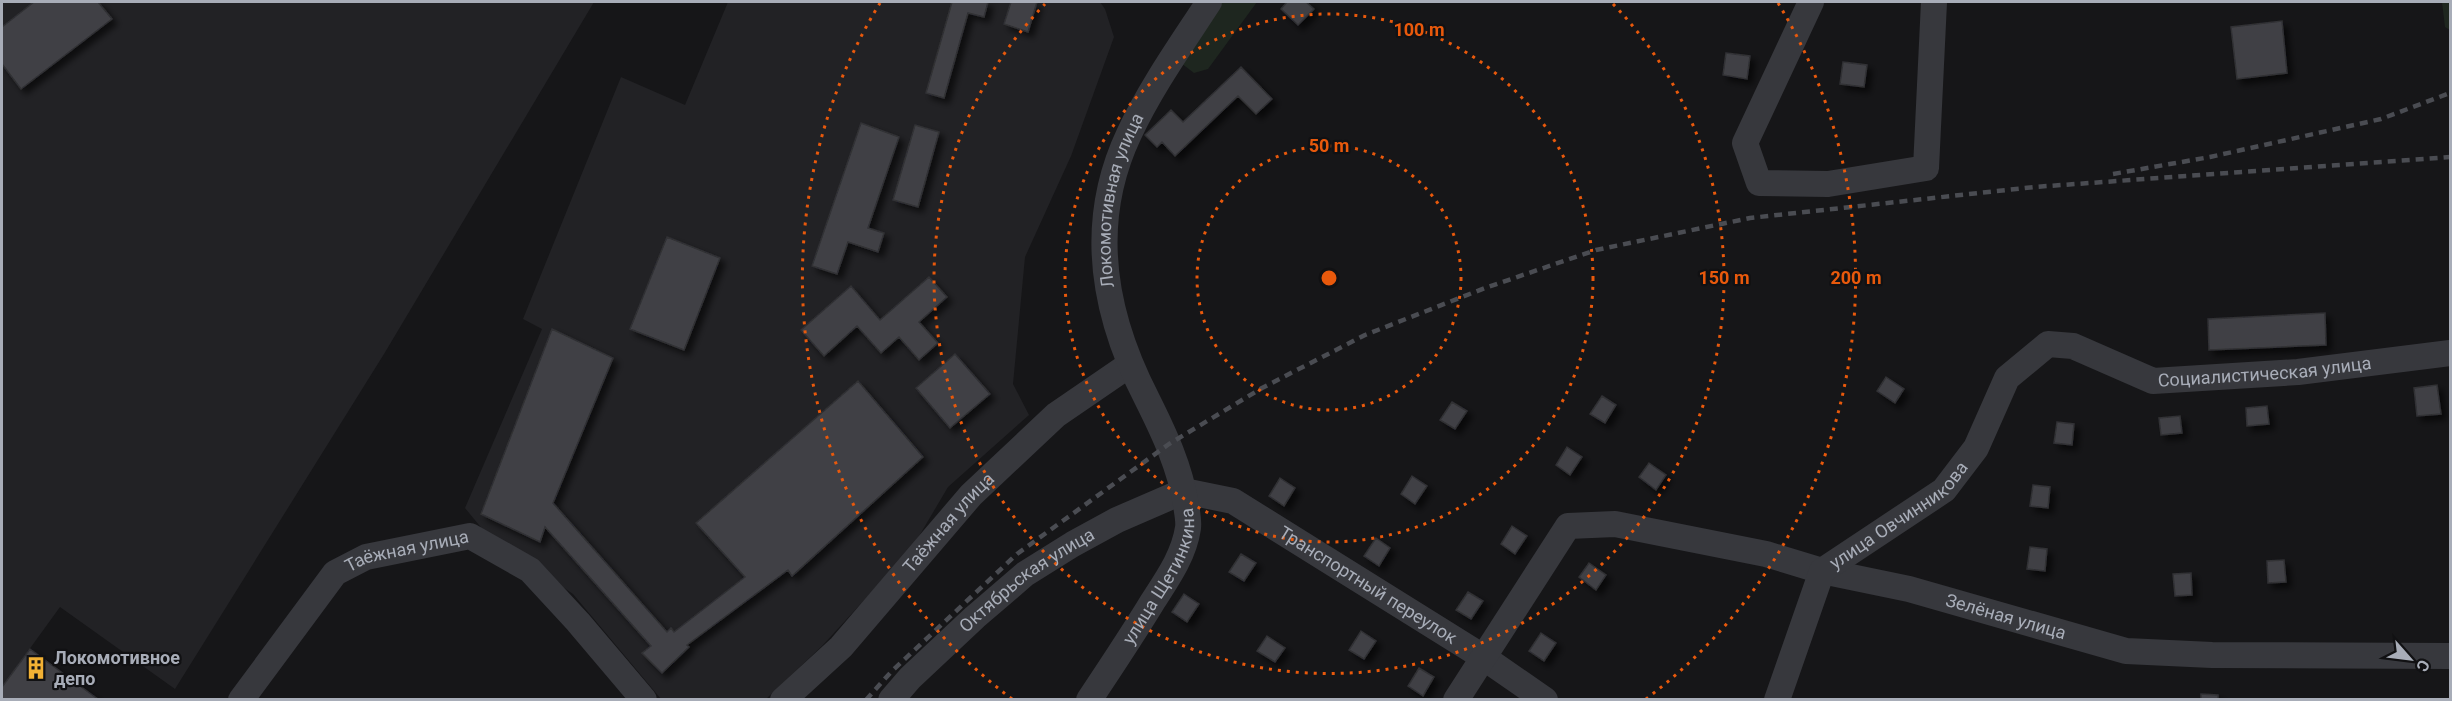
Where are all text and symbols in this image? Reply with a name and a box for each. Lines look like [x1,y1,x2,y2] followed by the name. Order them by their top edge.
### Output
[1393,19,1445,40] text: 100 m
[1093,109,1148,289] street label: Локомотивная улица
[1309,135,1349,156] text: 50 m
[1698,267,1750,288] text: 150 m
[1830,267,1882,288] text: 200 m
[1319,268,1339,288] centre of rings
[2157,352,2372,391] street label: Социалистическая улица
[1825,457,1972,573] street label: улица Овчинникова
[898,468,998,577] street label: Таёжная улица
[1118,507,1198,648] street label: улица Щетинкина
[1276,521,1461,648] street label: Транспортный переулок
[955,523,1098,636] street label: Октябрьская улица
[341,526,470,576] street label: Таёжная улица
[1943,589,2069,643] street label: Зелёная улица
[2380,629,2440,689] north arrow
[54,647,180,689] place label: Локомотивное депо
[23,655,49,681] building icon: Локомотивное депо
[2412,657,2434,675] text: С

